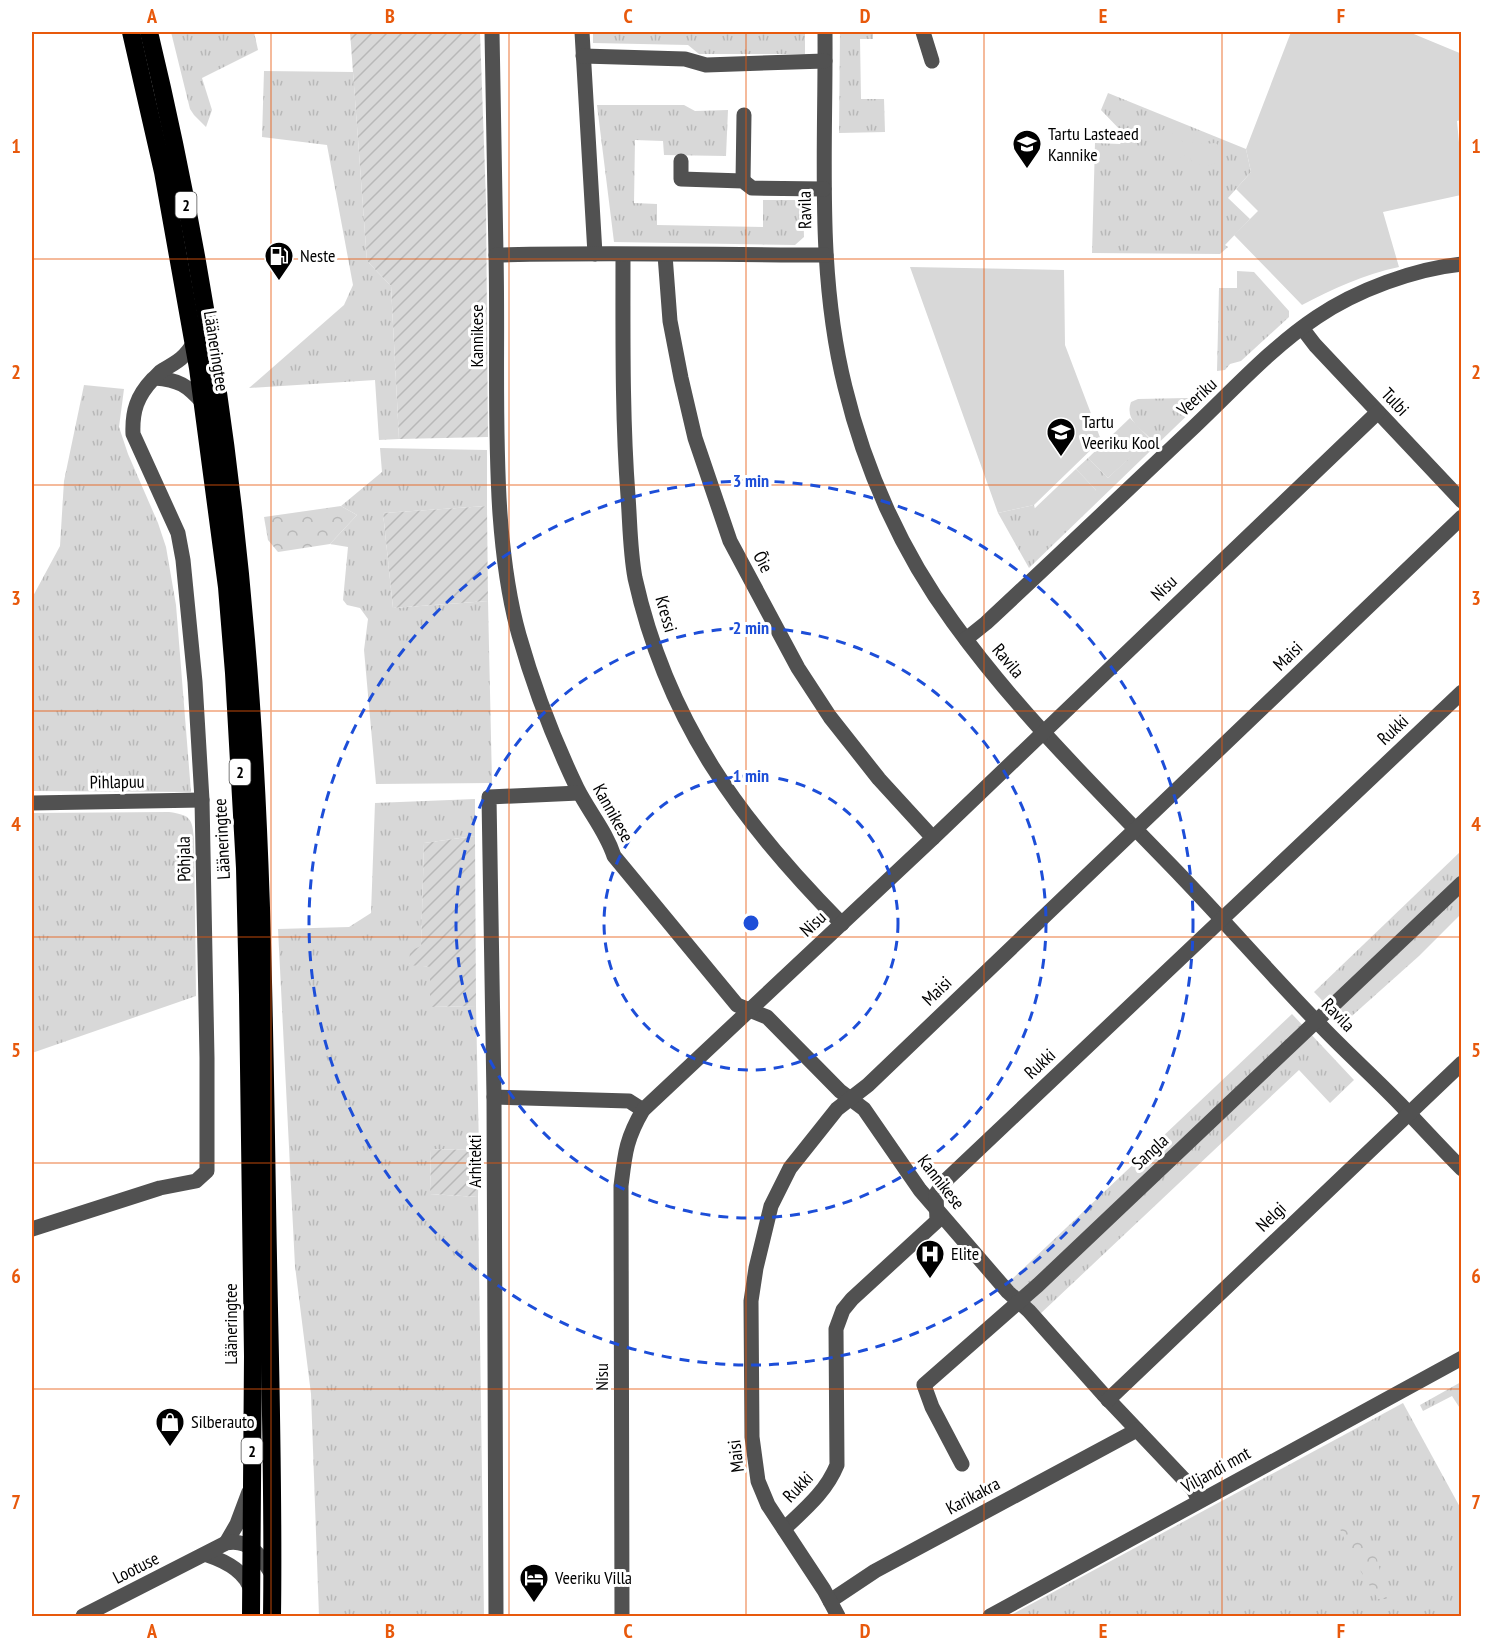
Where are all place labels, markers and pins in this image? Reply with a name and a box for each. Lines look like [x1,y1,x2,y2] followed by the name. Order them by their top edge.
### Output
[1048,122,1139,166] place label: Tartu Lasteaed Kannike
[1011,128,1043,170] school or university icon: Tartu Lasteaed Kannike
[263,240,295,282] fuel station icon: Neste
[300,244,335,267] place label: Neste
[1081,410,1160,454] place label: Tartu Veeriku Kool
[1045,416,1077,458] school or university icon: Tartu Veeriku Kool
[741,913,761,933] centre of rings
[914,1238,946,1280] hospital icon: Elite
[951,1242,979,1265] place label: Elite
[154,1406,186,1448] shop icon: Silberauto
[191,1410,255,1433] place label: Silberauto
[518,1562,550,1604] hotel icon: Veeriku Villa
[554,1566,632,1589] place label: Veeriku Villa

